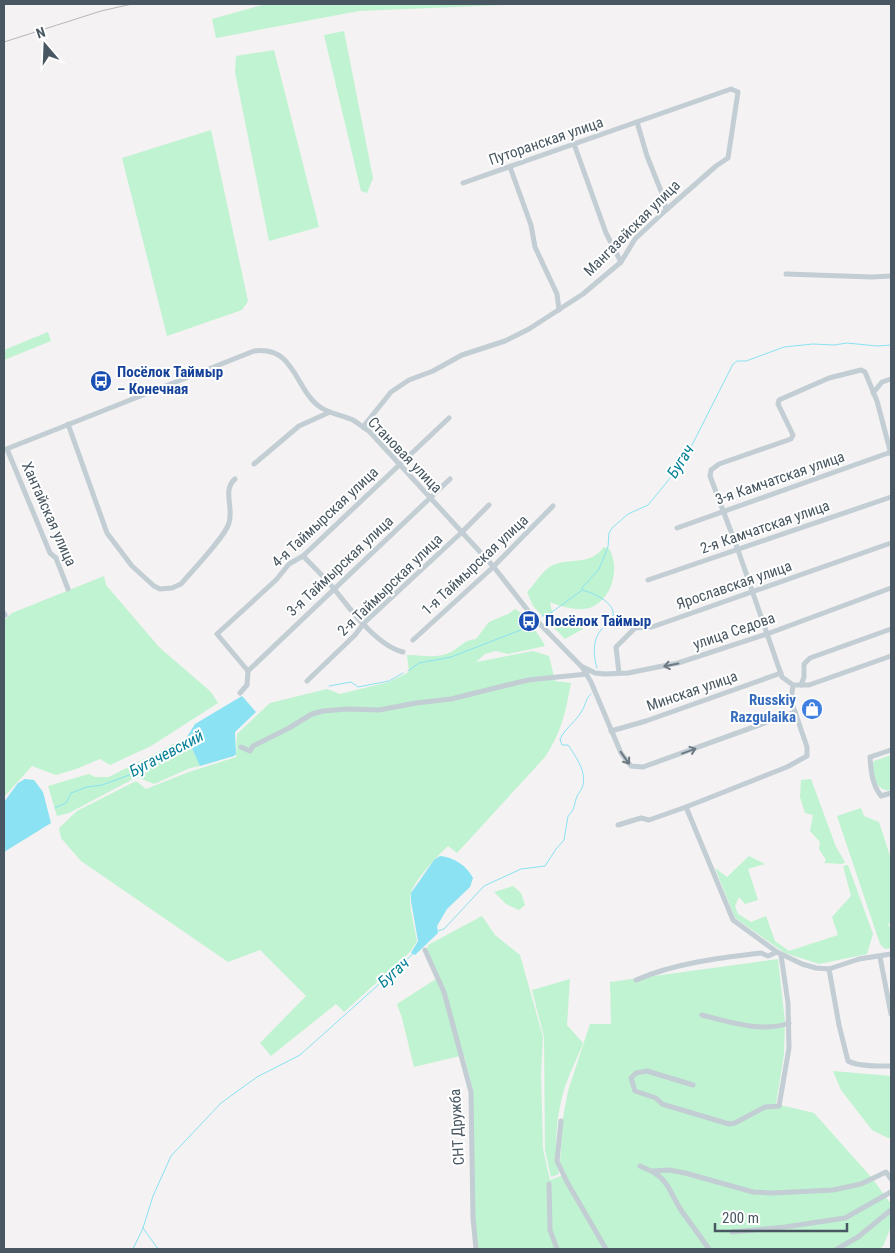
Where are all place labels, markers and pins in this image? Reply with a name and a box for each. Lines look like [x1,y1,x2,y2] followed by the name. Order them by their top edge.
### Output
[117,363,223,398] place label: Посёлок Таймыр – Конечная
[89,369,113,393] bus stop icon: Посёлок Таймыр – Конечная
[517,609,541,633] bus stop icon: Посёлок Таймыр
[545,612,651,630] place label: Посёлок Таймыр
[730,691,796,726] place label: Russkiy Razgulaika
[800,697,824,721] shop icon: Russkiy Razgulaika

